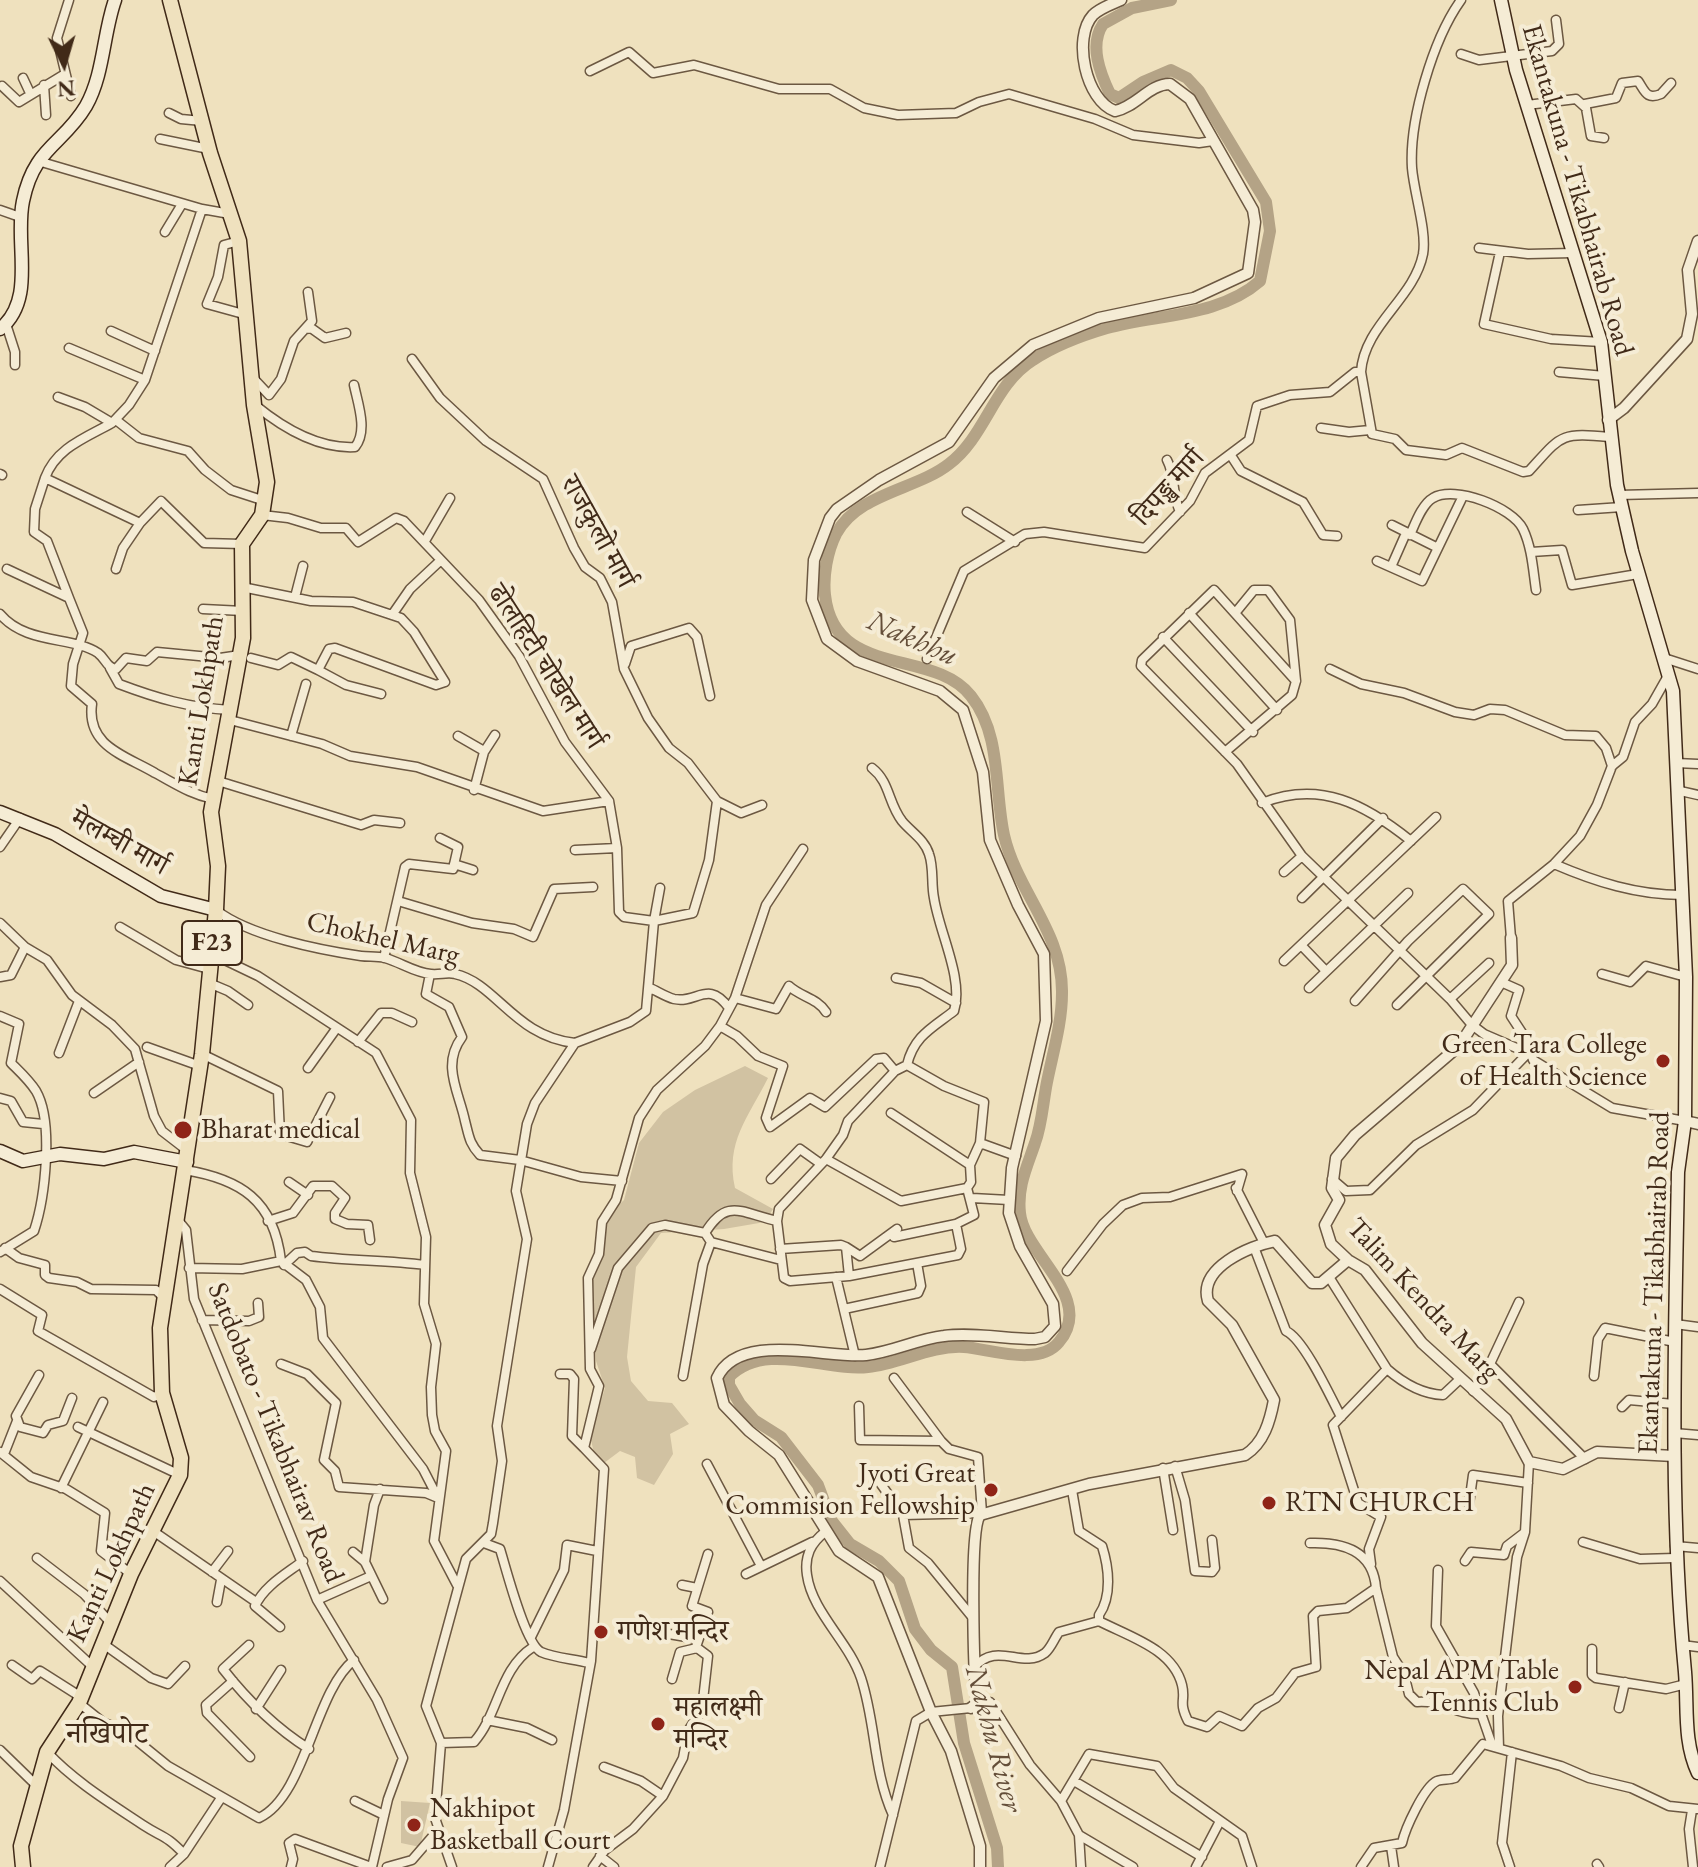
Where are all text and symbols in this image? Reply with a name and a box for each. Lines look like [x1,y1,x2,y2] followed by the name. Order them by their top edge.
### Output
[1514,20,1640,360] street label: Ekantakuna - Tikabhairab Road
[24,24,104,104] north arrow
[56,73,76,104] text: N
[1126,442,1212,534] street label: दिपङ्ख मार्ग
[552,470,642,594] street label: राजकुलो मार्ग
[479,578,611,756] street label: ढोलहिटी चोखेल मार्ग
[861,603,963,675] water label: Nakhhu
[172,613,232,789] street label: Kanti Lokhpath
[64,802,174,884] street label: मेलम्ची मार्ग
[303,905,463,973] street label: Chokhel Marg
[182,921,242,965] road number: F23
[1441,1028,1647,1094] place label: Green Tara College of Health Science
[1654,1052,1672,1070] marker: Green Tara College of Health Science
[1632,1111,1678,1455] street label: Ekantakuna - Tikabhairab Road
[201,1113,360,1147] place label: Bharat medical
[172,1119,194,1141] marker: Bharat medical
[1339,1212,1507,1388] street label: Talim Kendra Marg
[199,1278,351,1588] street label: Satdobato - Tikabhairav Road
[725,1457,975,1523] place label: Jyoti Great Commision Fellowship
[60,1478,164,1648] street label: Kanti Lokhpath
[982,1481,1000,1499] marker: Jyoti Great Commision Fellowship
[1285,1486,1474,1520] place label: RTN CHURCH
[1260,1494,1278,1512] marker: RTN CHURCH
[617,1615,728,1649] place label: गणेश मन्दिर
[592,1623,610,1641] marker: गणेश मन्दिर
[1364,1654,1559,1720] place label: Nepal APM Table Tennis Club
[956,1662,1030,1816] water label: Nakhu River
[1566,1678,1584,1696] marker: Nepal APM Table Tennis Club
[674,1691,762,1757] place label: महालक्ष्मी मन्दिर
[649,1715,667,1733] marker: महालक्ष्मी मन्दिर
[66,1717,148,1753] district label: नखिपोट
[430,1792,610,1858] place label: Nakhipot Basketball Court
[405,1816,423,1834] marker: Nakhipot Basketball Court

